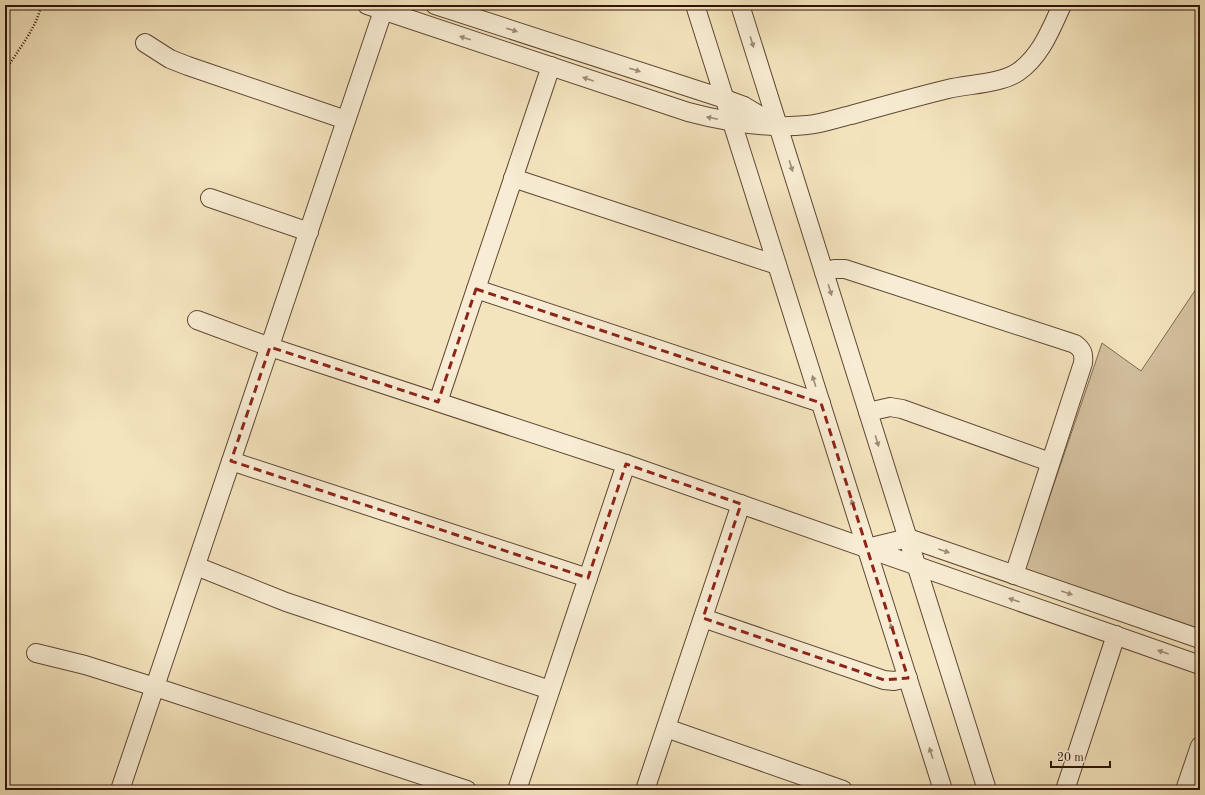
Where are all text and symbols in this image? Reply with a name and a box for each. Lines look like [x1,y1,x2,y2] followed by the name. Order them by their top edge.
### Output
[506,27,518,33] one-way arrow
[458,34,470,40] one-way arrow
[749,37,755,49] one-way arrow
[630,67,642,73] one-way arrow
[582,75,594,81] one-way arrow
[706,115,718,121] one-way arrow
[788,161,794,173] one-way arrow
[827,285,833,297] one-way arrow
[811,375,817,387] one-way arrow
[874,435,880,447] one-way arrow
[850,499,856,511] one-way arrow
[939,548,951,554] one-way arrow
[1062,591,1074,597] one-way arrow
[1008,596,1020,602] one-way arrow
[889,623,895,635] one-way arrow
[1157,649,1169,655] one-way arrow
[1051,743,1110,769] scale bar
[928,746,934,758] one-way arrow
[1057,752,1084,764] text: 20 m

